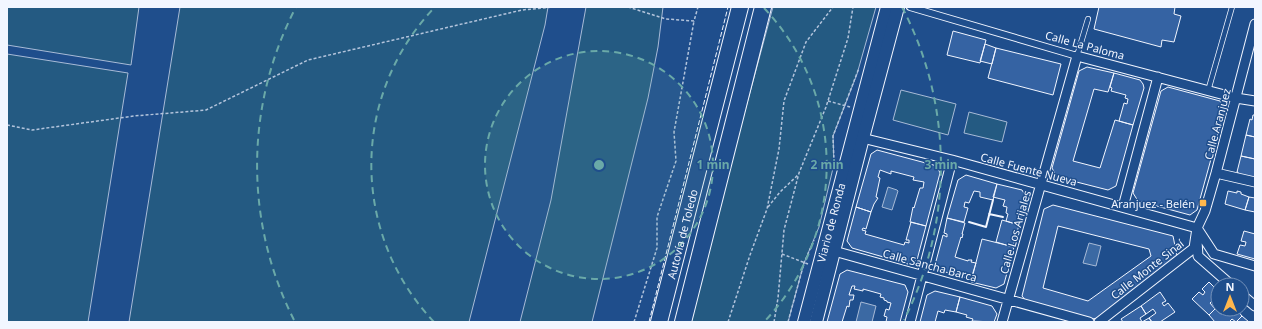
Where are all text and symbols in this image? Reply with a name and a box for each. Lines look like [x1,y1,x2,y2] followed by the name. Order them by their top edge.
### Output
[1044,27,1126,63] street label: Calle La Paloma
[1200,87,1234,161] street label: Calle Aranjuez
[979,149,1079,189] street label: Calle Fuente Nueva
[696,156,730,173] text: 1 min
[810,156,844,173] text: 2 min
[924,156,958,173] text: 3 min
[592,158,606,172] centre of rings
[813,181,848,264] street label: Viario de Ronda
[663,187,700,280] street label: Autovía de Toledo
[996,189,1034,275] street label: Calle Los Arijales
[1111,196,1195,211] place label: Aranjuez - Belén
[1198,198,1208,208] marker: Aranjuez - Belén
[1107,235,1188,302] street label: Calle Monte Sinaí
[881,245,979,285] street label: Calle Sancha Barca
[1210,277,1250,317] north arrow
[1226,279,1234,294] text: N

